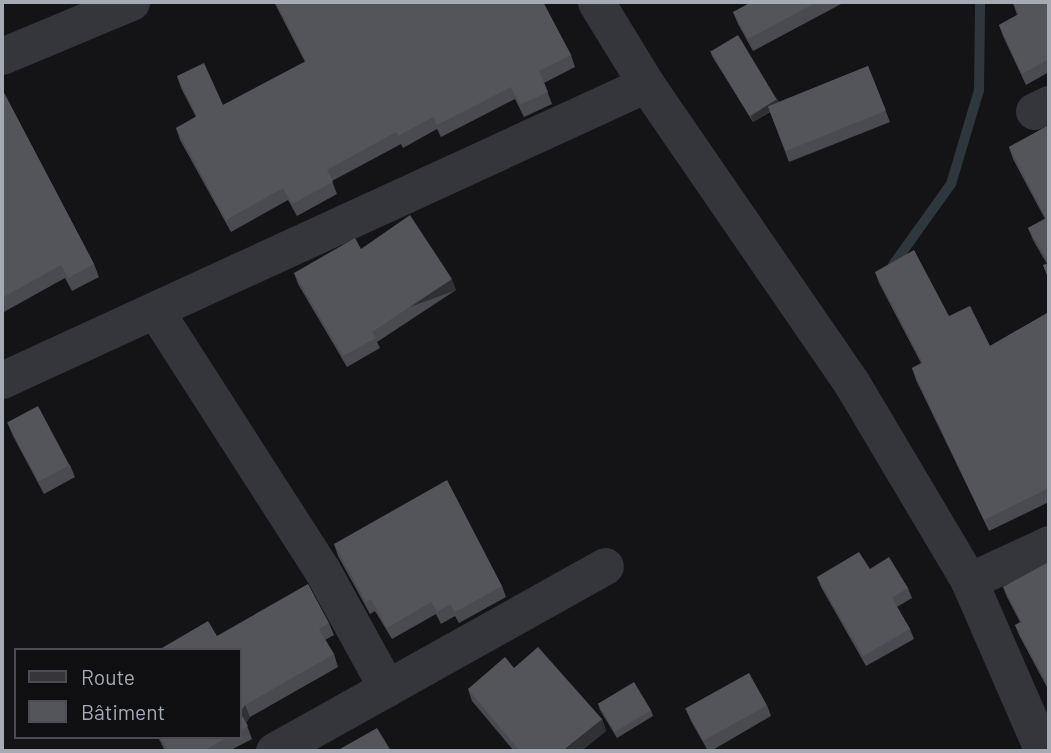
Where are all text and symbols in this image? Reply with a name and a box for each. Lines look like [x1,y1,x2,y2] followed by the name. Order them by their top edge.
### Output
[14,648,242,739] legend
[81,664,135,689] text: Route
[81,699,165,724] text: Bâtiment

